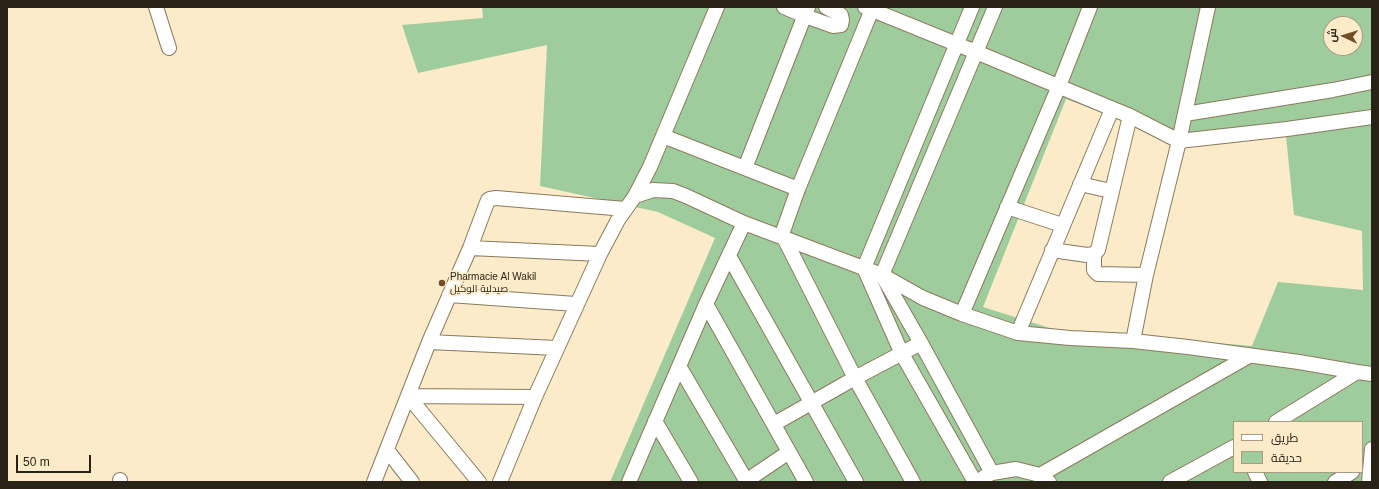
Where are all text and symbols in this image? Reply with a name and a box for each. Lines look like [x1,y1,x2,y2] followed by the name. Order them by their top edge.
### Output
[1323,16,1363,56] north arrow
[1326,28,1339,43] text: ش
[450,271,536,294] place label: Pharmacie Al Wakil صيدلية الوكيل
[437,278,447,288] marker: Pharmacie Al Wakil صيدلية الوكيل
[1233,421,1363,473] legend
[1271,431,1298,445] text: طريق
[18,447,93,473] scale bar
[1271,451,1302,465] text: حديقة
[23,455,50,469] text: 50 m

